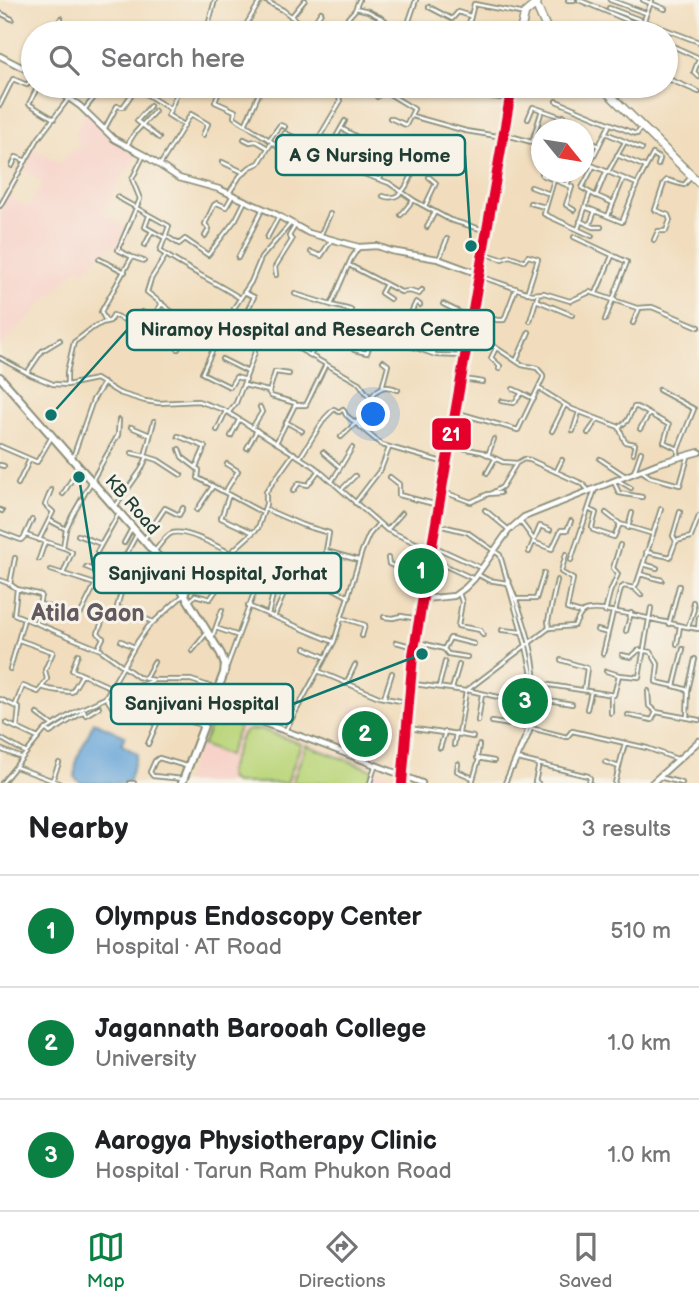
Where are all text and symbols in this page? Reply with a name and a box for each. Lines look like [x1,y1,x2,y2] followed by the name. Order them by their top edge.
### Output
[21,21,678,98] search box
[45,41,83,79] icon: search
[101,44,245,75] text: Search here
[531,119,594,182] north arrow
[276,135,465,175] callout: A G Nursing Home
[289,145,451,168] text: A G Nursing Home
[127,310,494,350] callout: Niramoy Hospital and Research Centre
[140,319,480,342] text: Niramoy Hospital and Research Centre
[356,397,390,431] your location
[431,417,472,451] line badge: 21
[442,424,460,447] text: 21
[100,471,164,539] street label: KB Road
[398,545,444,597] pin: 1
[94,553,341,593] callout: Sanjivani Hospital, Jorhat
[109,563,328,586] text: Sanjivani Hospital, Jorhat
[30,599,145,628] district label: Atila Gaon
[502,675,548,727] pin: 3
[111,684,293,724] callout: Sanjivani Hospital
[125,693,279,716] text: Sanjivani Hospital
[342,708,388,760] pin: 2
[28,811,128,847] text: Nearby
[582,815,671,843] text: 3 results
[95,902,422,933] text: Olympus Endoscopy Center
[46,917,56,945] text: 1
[610,917,671,945] text: 510 m
[95,933,282,961] text: Hospital · AT Road
[95,1014,426,1045] text: Jagannath Barooah College
[44,1029,58,1057] text: 2
[608,1029,671,1057] text: 1.0 km
[95,1045,196,1073] text: University
[95,1126,437,1157] text: Aarogya Physiotherapy Clinic
[44,1141,58,1169] text: 3
[608,1141,671,1169] text: 1.0 km
[95,1157,452,1185] text: Hospital · Tarun Ram Phukon Road
[87,1228,125,1293] tab: Map
[298,1228,386,1293] tab: Directions
[559,1228,612,1293] tab: Saved

